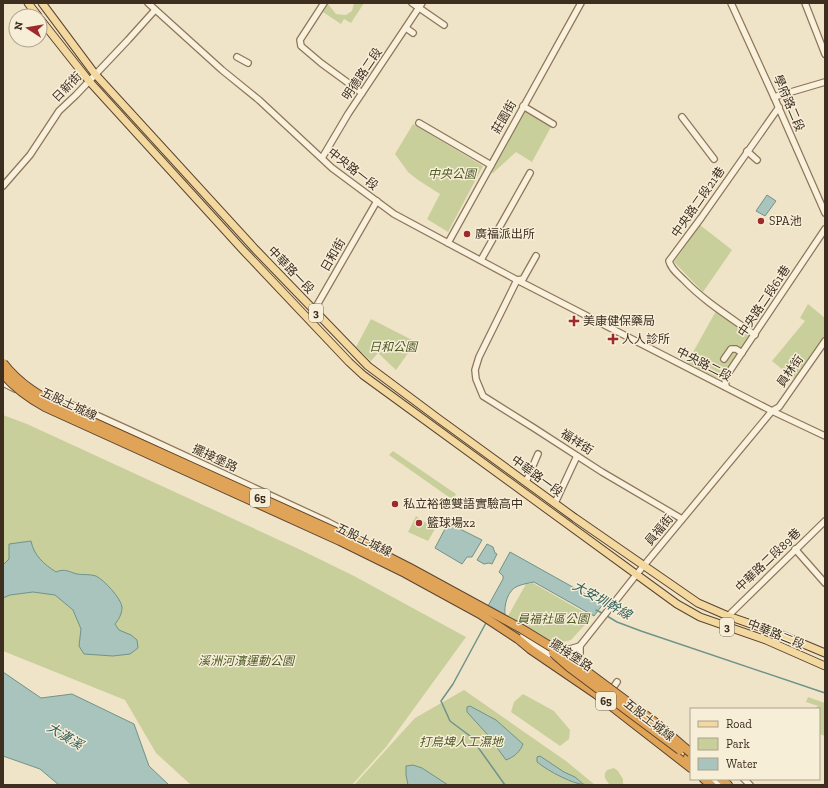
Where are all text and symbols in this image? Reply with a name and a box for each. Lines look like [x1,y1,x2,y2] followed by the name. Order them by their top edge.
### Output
[8,8,48,48] north arrow
[11,20,26,31] text: N
[339,45,385,103] street label: 明德路二段
[49,69,85,105] street label: 日新街
[771,73,807,133] street label: 學府路二段
[489,98,519,136] street label: 莊園街
[325,145,381,193] street label: 中央路一段
[669,164,727,240] street label: 中央路二段21巷
[428,167,478,181] park label: 中央公園
[769,214,801,228] place label: SPA池
[756,216,766,226] marker: SPA池
[475,227,535,241] place label: 廣福派出所
[462,229,472,239] marker: 廣福派出所
[318,236,348,274] street label: 日和街
[265,244,317,296] street label: 中華路一段
[735,263,793,339] street label: 中央路二段61巷
[309,304,323,322] road number: 3
[583,314,655,328] place label: 美康健保藥局
[568,315,580,327] marker: 美康健保藥局
[622,332,670,346] place label: 人人診所
[607,333,619,345] marker: 人人診所
[369,340,419,354] park label: 日和公園
[674,344,734,384] street label: 中央路二段
[774,352,806,390] street label: 員林街
[39,385,99,423] street label: 五股土城線
[558,426,596,458] street label: 福祥街
[190,442,240,474] street label: 擺接堡路
[509,453,565,499] street label: 中華路一段
[250,489,270,507] road number: 65
[403,497,523,511] place label: 私立裕德雙語實驗高中
[390,499,400,509] marker: 私立裕德雙語實驗高中
[642,512,676,548] street label: 員福街
[427,516,475,530] place label: 籃球場x2
[414,518,424,528] marker: 籃球場x2
[334,521,394,559] street label: 五股土城線
[733,525,803,595] street label: 中華路二段89巷
[570,578,636,623] water label: 大安圳幹線
[517,612,591,626] park label: 員福社區公園
[746,616,806,652] street label: 中華路二段
[720,618,734,636] road number: 3
[547,636,595,674] street label: 擺接堡路
[198,654,296,668] park label: 溪洲河濱運動公園
[596,692,616,710] road number: 65
[621,696,677,744] street label: 五股土城線
[690,708,820,780] legend
[726,717,752,731] text: Road
[44,720,87,753] water label: 大漢溪
[419,735,504,749] park label: 打鳥埤人工濕地
[726,737,751,751] text: Park
[726,757,758,771] text: Water

